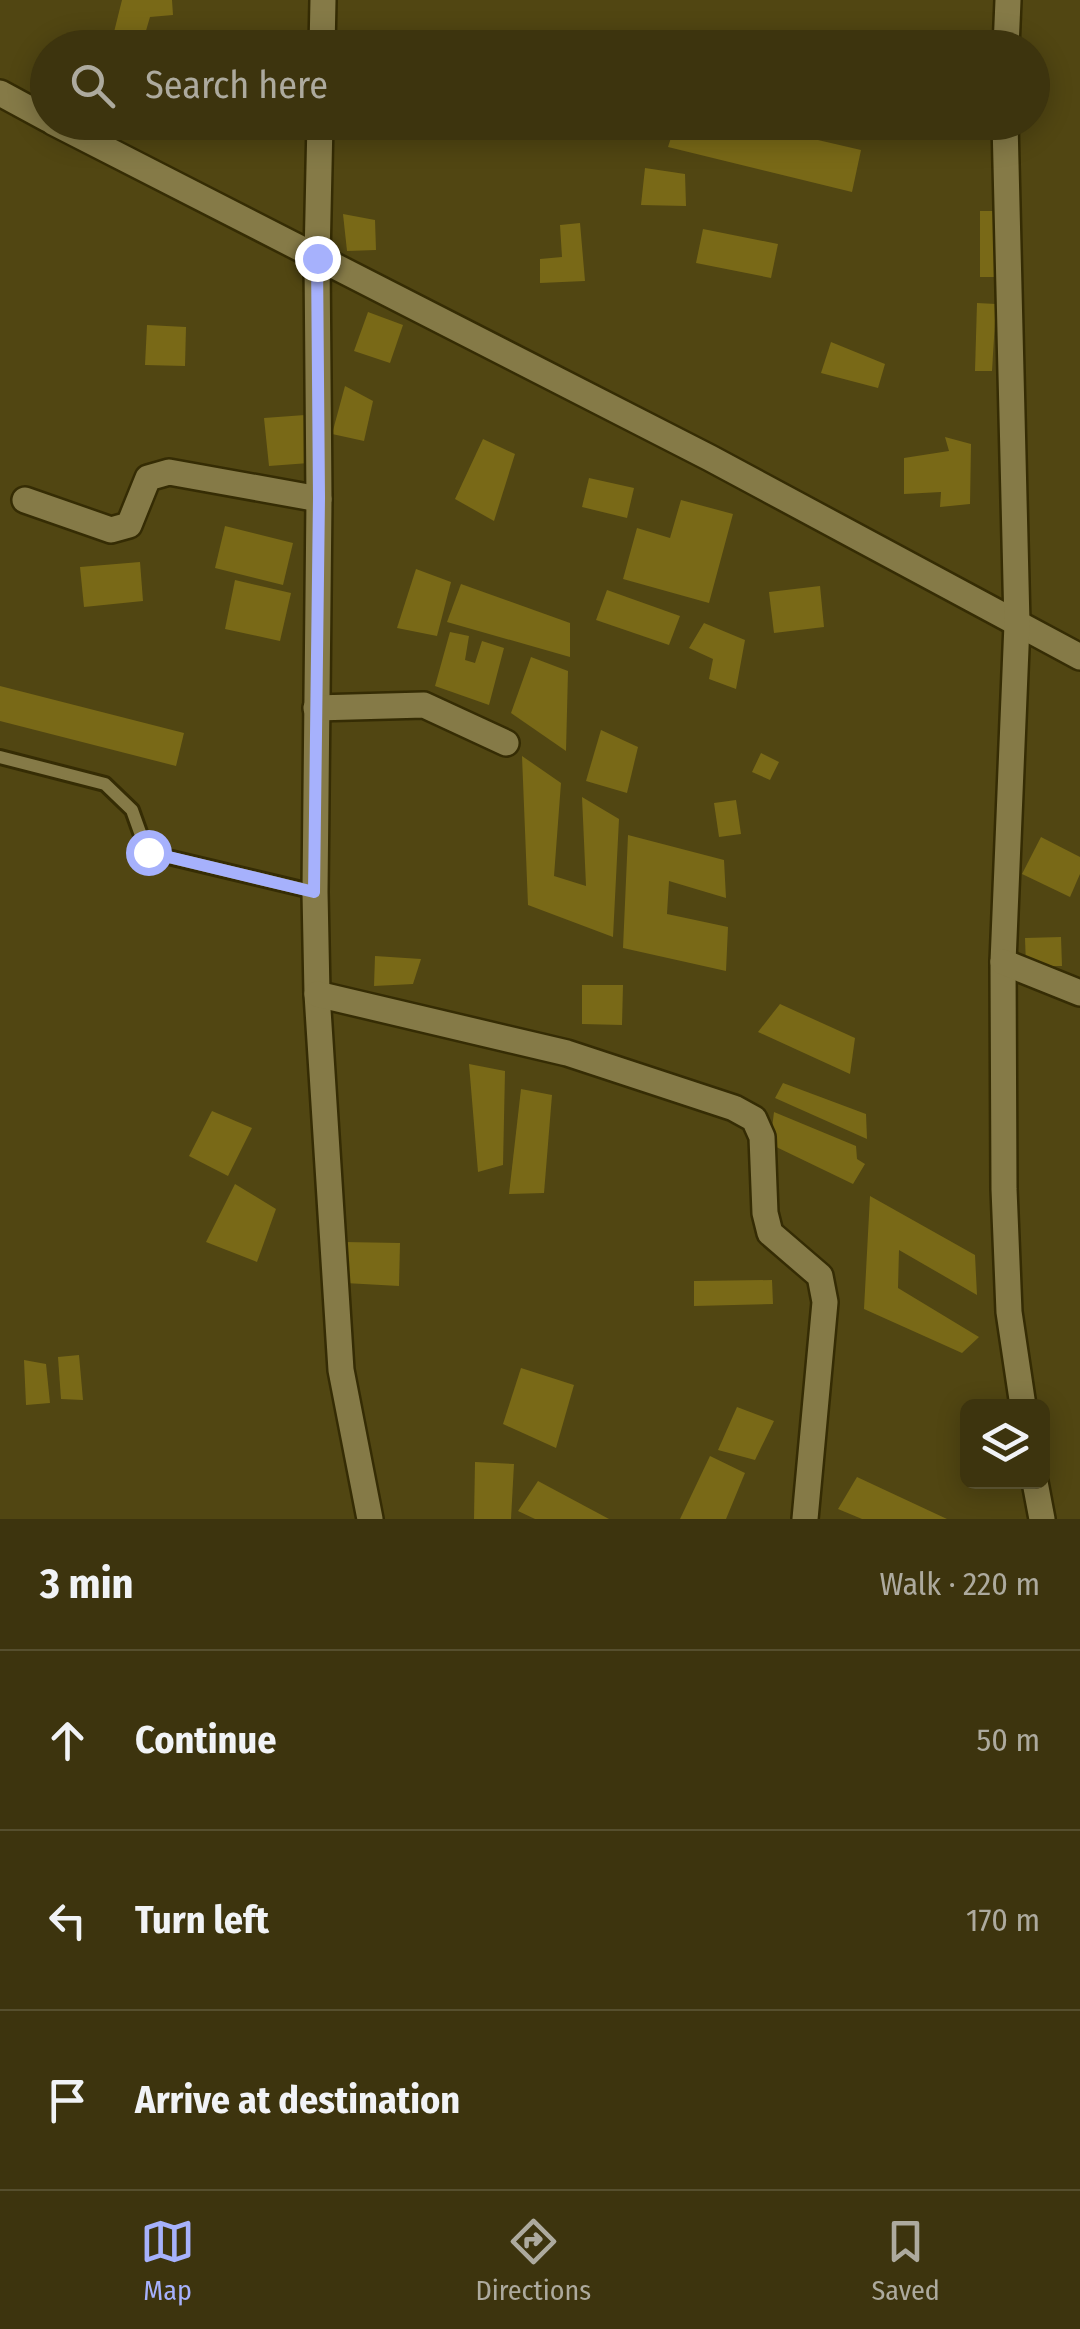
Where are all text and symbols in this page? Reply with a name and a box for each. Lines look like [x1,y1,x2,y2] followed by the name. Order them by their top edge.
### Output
[30,30,1050,140] search box
[65,58,120,113] icon: search
[145,62,328,108] text: Search here
[295,236,341,282] route end
[126,830,172,876] route start
[960,1399,1050,1489] map controls
[960,1399,1050,1489] button: layers
[40,1559,134,1609] text: 3 min
[879,1565,1040,1603] text: Walk · 220 m
[40,1713,95,1768] icon: ahead
[135,1717,276,1763] text: Continue
[977,1721,1040,1759] text: 50 m
[40,1893,95,1948] icon: left
[135,1897,269,1943] text: Turn left
[966,1901,1040,1939] text: 170 m
[40,2073,95,2128] icon: arrive
[135,2077,460,2123] text: Arrive at destination
[140,2214,195,2307] tab: Map
[475,2214,591,2307] tab: Directions
[871,2214,940,2307] tab: Saved

